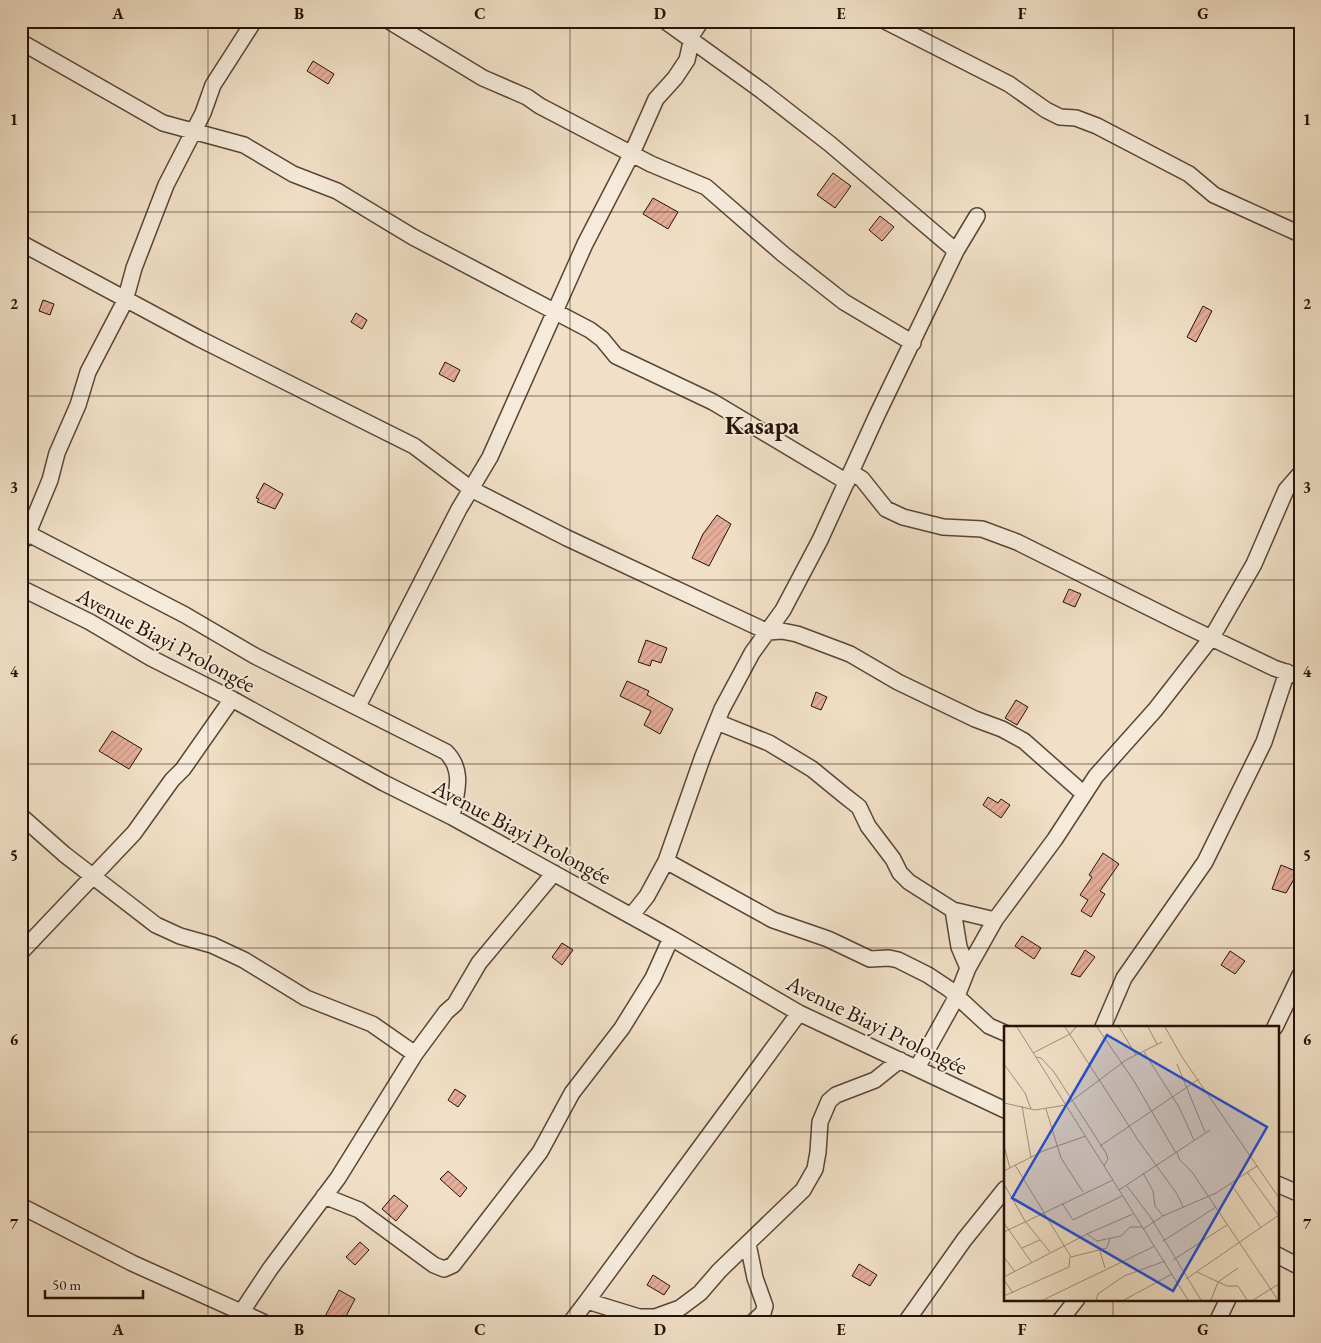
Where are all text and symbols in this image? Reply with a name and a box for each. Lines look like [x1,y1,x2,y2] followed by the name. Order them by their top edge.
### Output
[111,3,124,24] text: A
[294,3,304,24] text: B
[474,3,486,24] text: C
[654,3,666,24] text: D
[836,3,846,24] text: E
[1018,3,1027,24] text: F
[1197,3,1209,24] text: G
[10,109,18,130] text: 1
[1303,109,1311,130] text: 1
[10,293,19,314] text: 2
[1303,293,1312,314] text: 2
[725,409,800,441] district label: Kasapa
[10,477,18,498] text: 3
[1303,477,1311,498] text: 3
[71,580,261,700] street label: Avenue Biayi Prolongée
[10,661,19,682] text: 4
[1303,661,1312,682] text: 4
[427,772,617,892] street label: Avenue Biayi Prolongée
[10,845,18,866] text: 5
[1303,845,1311,866] text: 5
[781,968,973,1082] street label: Avenue Biayi Prolongée
[1004,1026,1278,1300] inset map
[10,1029,19,1050] text: 6
[1303,1029,1312,1050] text: 6
[10,1213,19,1234] text: 7
[1303,1213,1312,1234] text: 7
[45,1268,142,1300] scale bar
[52,1275,81,1294] text: 50 m
[111,1319,124,1340] text: A
[294,1319,304,1340] text: B
[474,1319,486,1340] text: C
[654,1319,666,1340] text: D
[836,1319,846,1340] text: E
[1018,1319,1027,1340] text: F
[1197,1319,1209,1340] text: G

